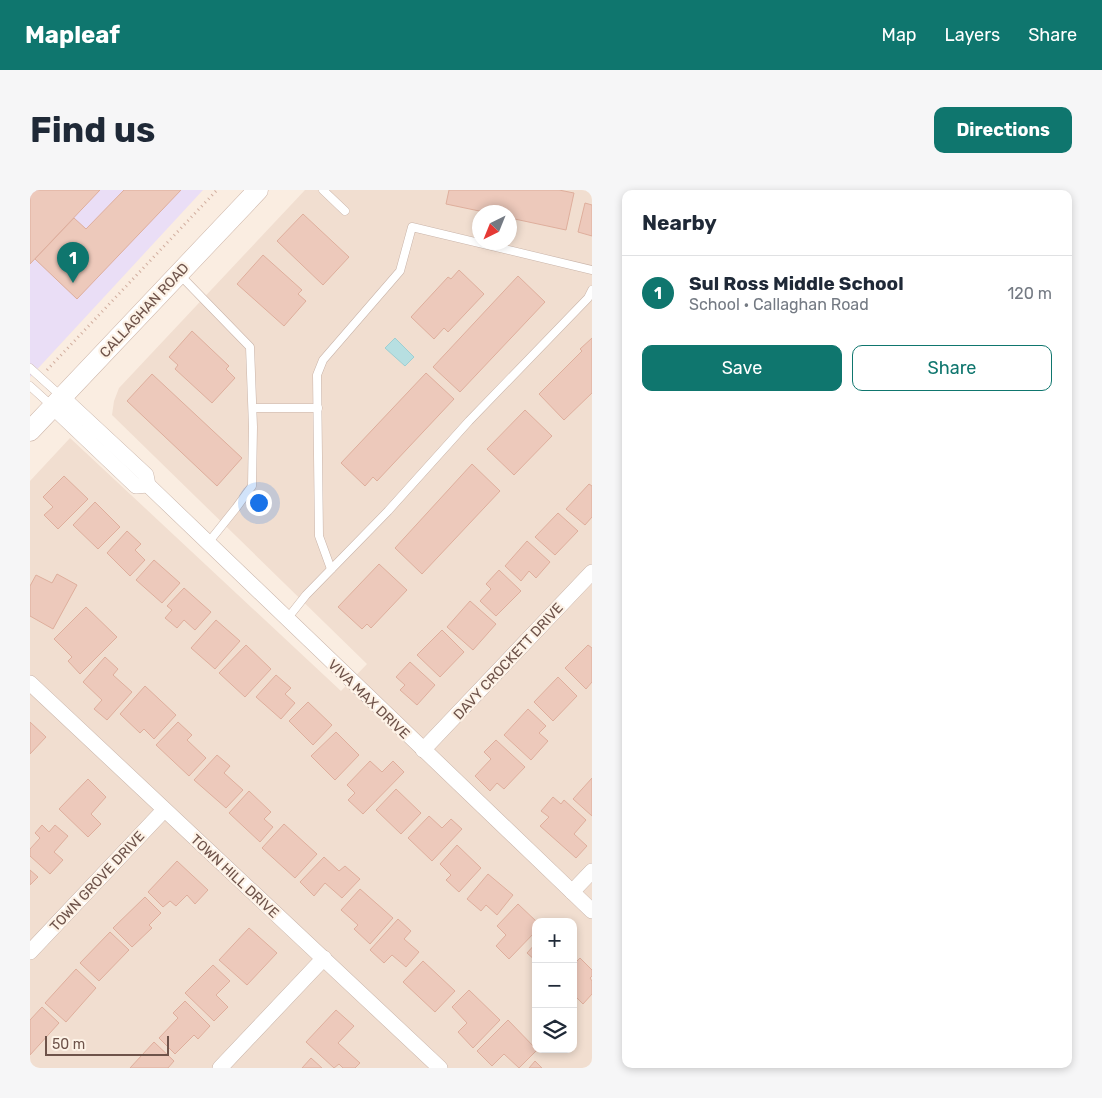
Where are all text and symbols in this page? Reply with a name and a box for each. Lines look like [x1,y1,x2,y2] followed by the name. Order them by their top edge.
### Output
[25,21,120,49] text: Mapleaf
[882,24,917,46] text: Map
[945,24,1000,46] text: Layers
[1028,24,1077,46] text: Share
[934,107,1072,153] button: Directions
[30,109,155,151] text: Find us
[472,205,517,250] north arrow
[642,210,717,235] text: Nearby
[57,242,89,283] pin: 1
[96,260,193,361] street label: CALLAGHAN ROAD
[689,272,904,295] text: Sul Ross Middle School
[654,284,662,303] text: 1
[1007,284,1052,303] text: 120 m
[689,295,869,314] text: School · Callaghan Road
[642,345,842,391] button: Save
[852,345,1052,391] button: Share
[246,490,272,516] your location
[450,600,567,723] street label: DAVY CROCKETT DRIVE
[324,656,413,743] street label: VIVA MAX DRIVE
[47,828,148,935] street label: TOWN GROVE DRIVE
[187,831,282,922] street label: TOWN HILL DRIVE
[532,918,577,1053] map controls
[532,918,577,963] button: +
[532,963,577,1008] button: −
[532,1008,577,1053] button: layers
[45,1033,169,1056] scale bar
[52,1036,85,1053] text: 50 m

